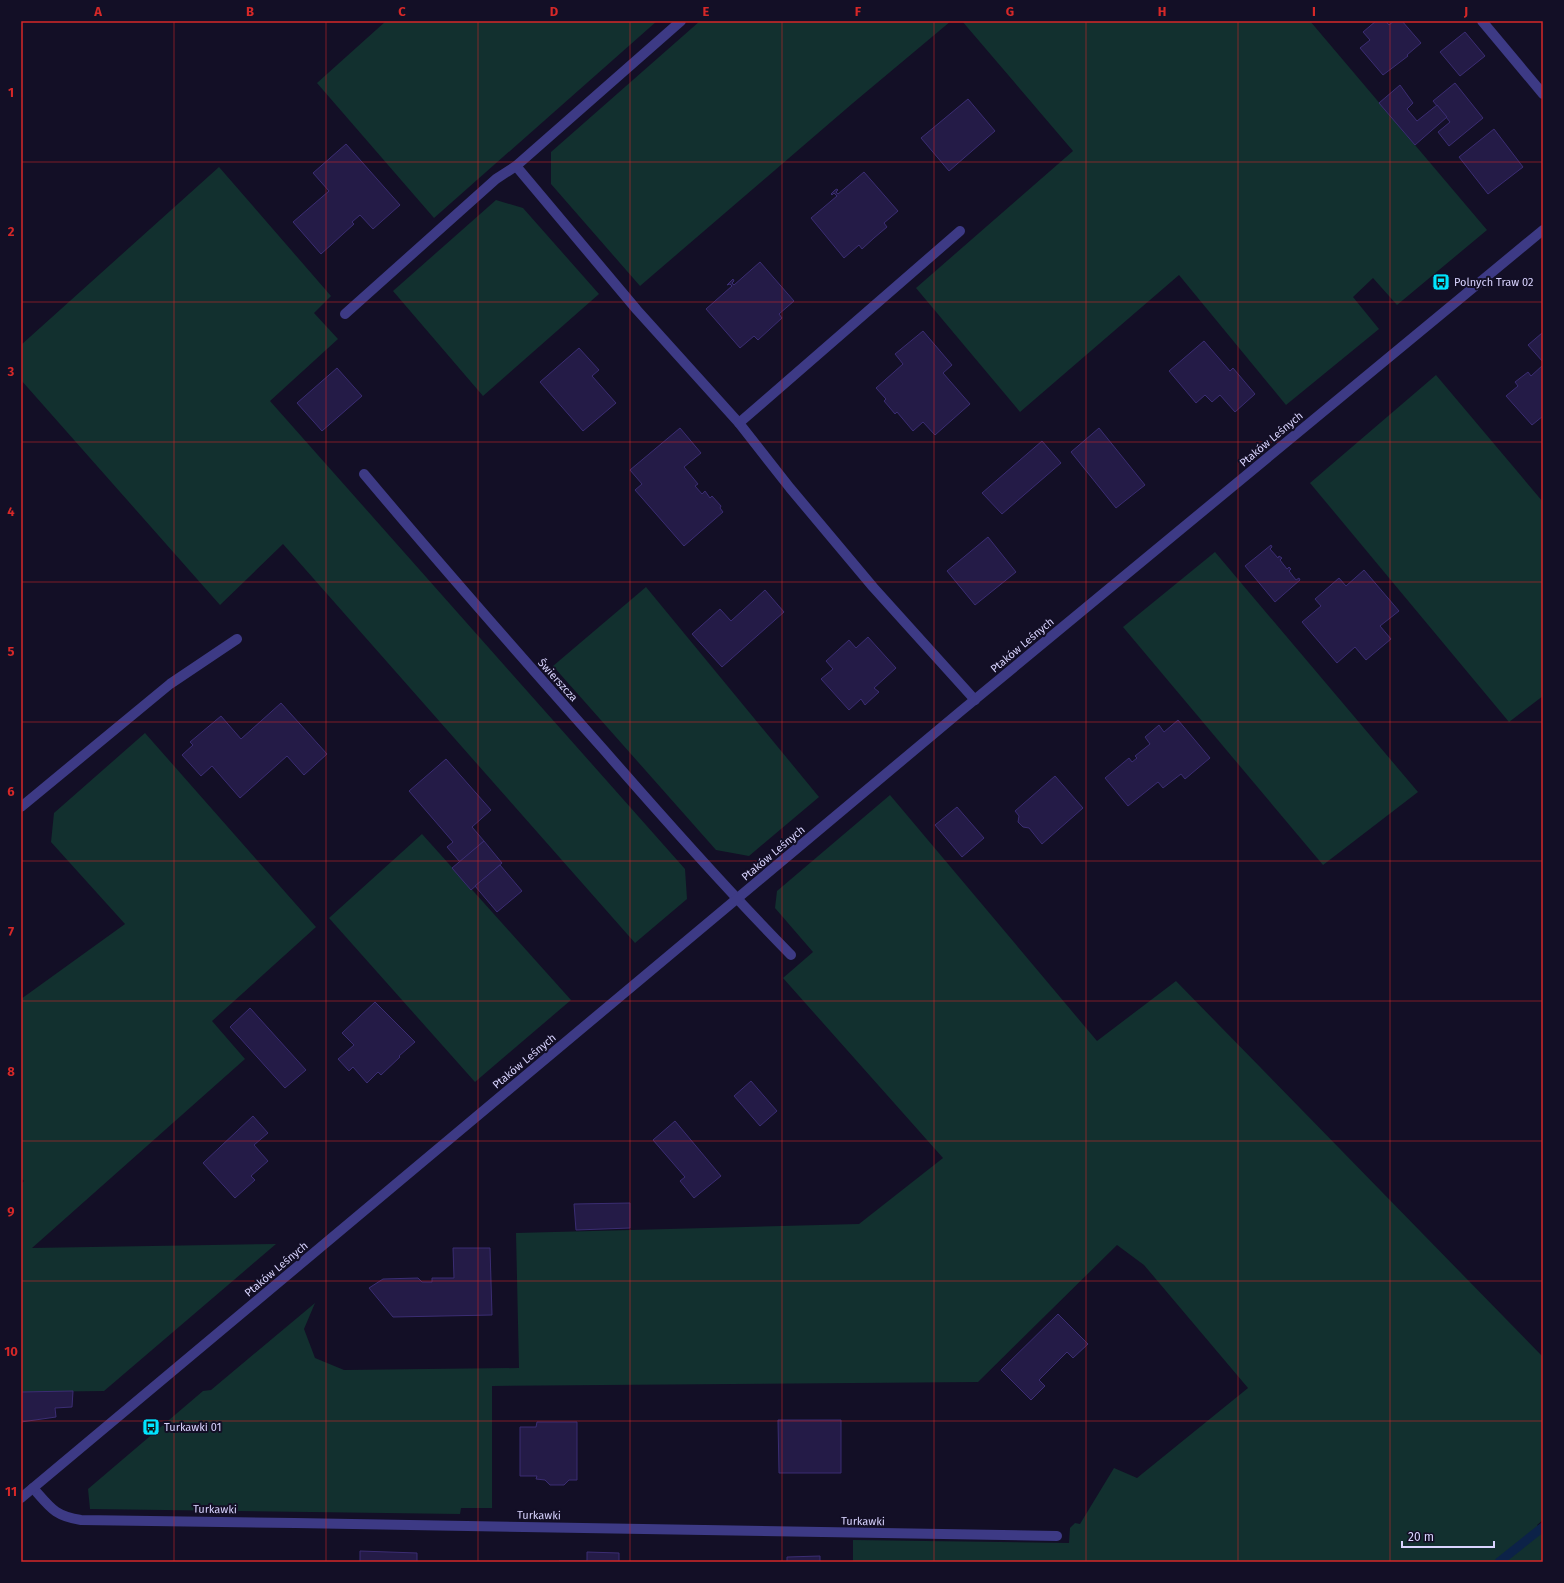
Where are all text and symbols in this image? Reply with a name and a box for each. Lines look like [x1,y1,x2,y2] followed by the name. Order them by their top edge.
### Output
[93,4,102,19] text: A
[246,4,254,19] text: B
[398,4,406,19] text: C
[550,4,559,19] text: D
[703,4,710,19] text: E
[855,4,862,19] text: F
[1006,4,1014,19] text: G
[1158,4,1166,19] text: H
[1312,4,1316,19] text: I
[1463,4,1468,19] text: J
[8,85,14,100] text: 1
[8,224,15,239] text: 2
[1431,272,1451,292] bus stop icon: Polnych Traw 02
[1454,276,1533,289] place label: Polnych Traw 02
[7,364,15,379] text: 3
[1237,409,1306,470] street label: Ptaków Leśnych
[7,504,15,519] text: 4
[988,615,1057,676] street label: Ptaków Leśnych
[8,644,15,659] text: 5
[535,656,581,704] street label: Świerszcza
[7,784,15,799] text: 6
[739,823,808,884] street label: Ptaków Leśnych
[8,924,14,939] text: 7
[490,1031,559,1092] street label: Ptaków Leśnych
[7,1064,15,1079] text: 8
[7,1204,15,1219] text: 9
[242,1239,311,1300] street label: Ptaków Leśnych
[4,1344,18,1359] text: 10
[141,1417,161,1437] bus stop icon: Turkawki 01
[164,1421,221,1434] place label: Turkawki 01
[5,1484,17,1499] text: 11
[193,1503,237,1516] street label: Turkawki
[517,1509,561,1522] street label: Turkawki
[841,1515,885,1528] street label: Turkawki
[1402,1523,1494,1549] scale bar
[1408,1530,1434,1544] text: 20 m

